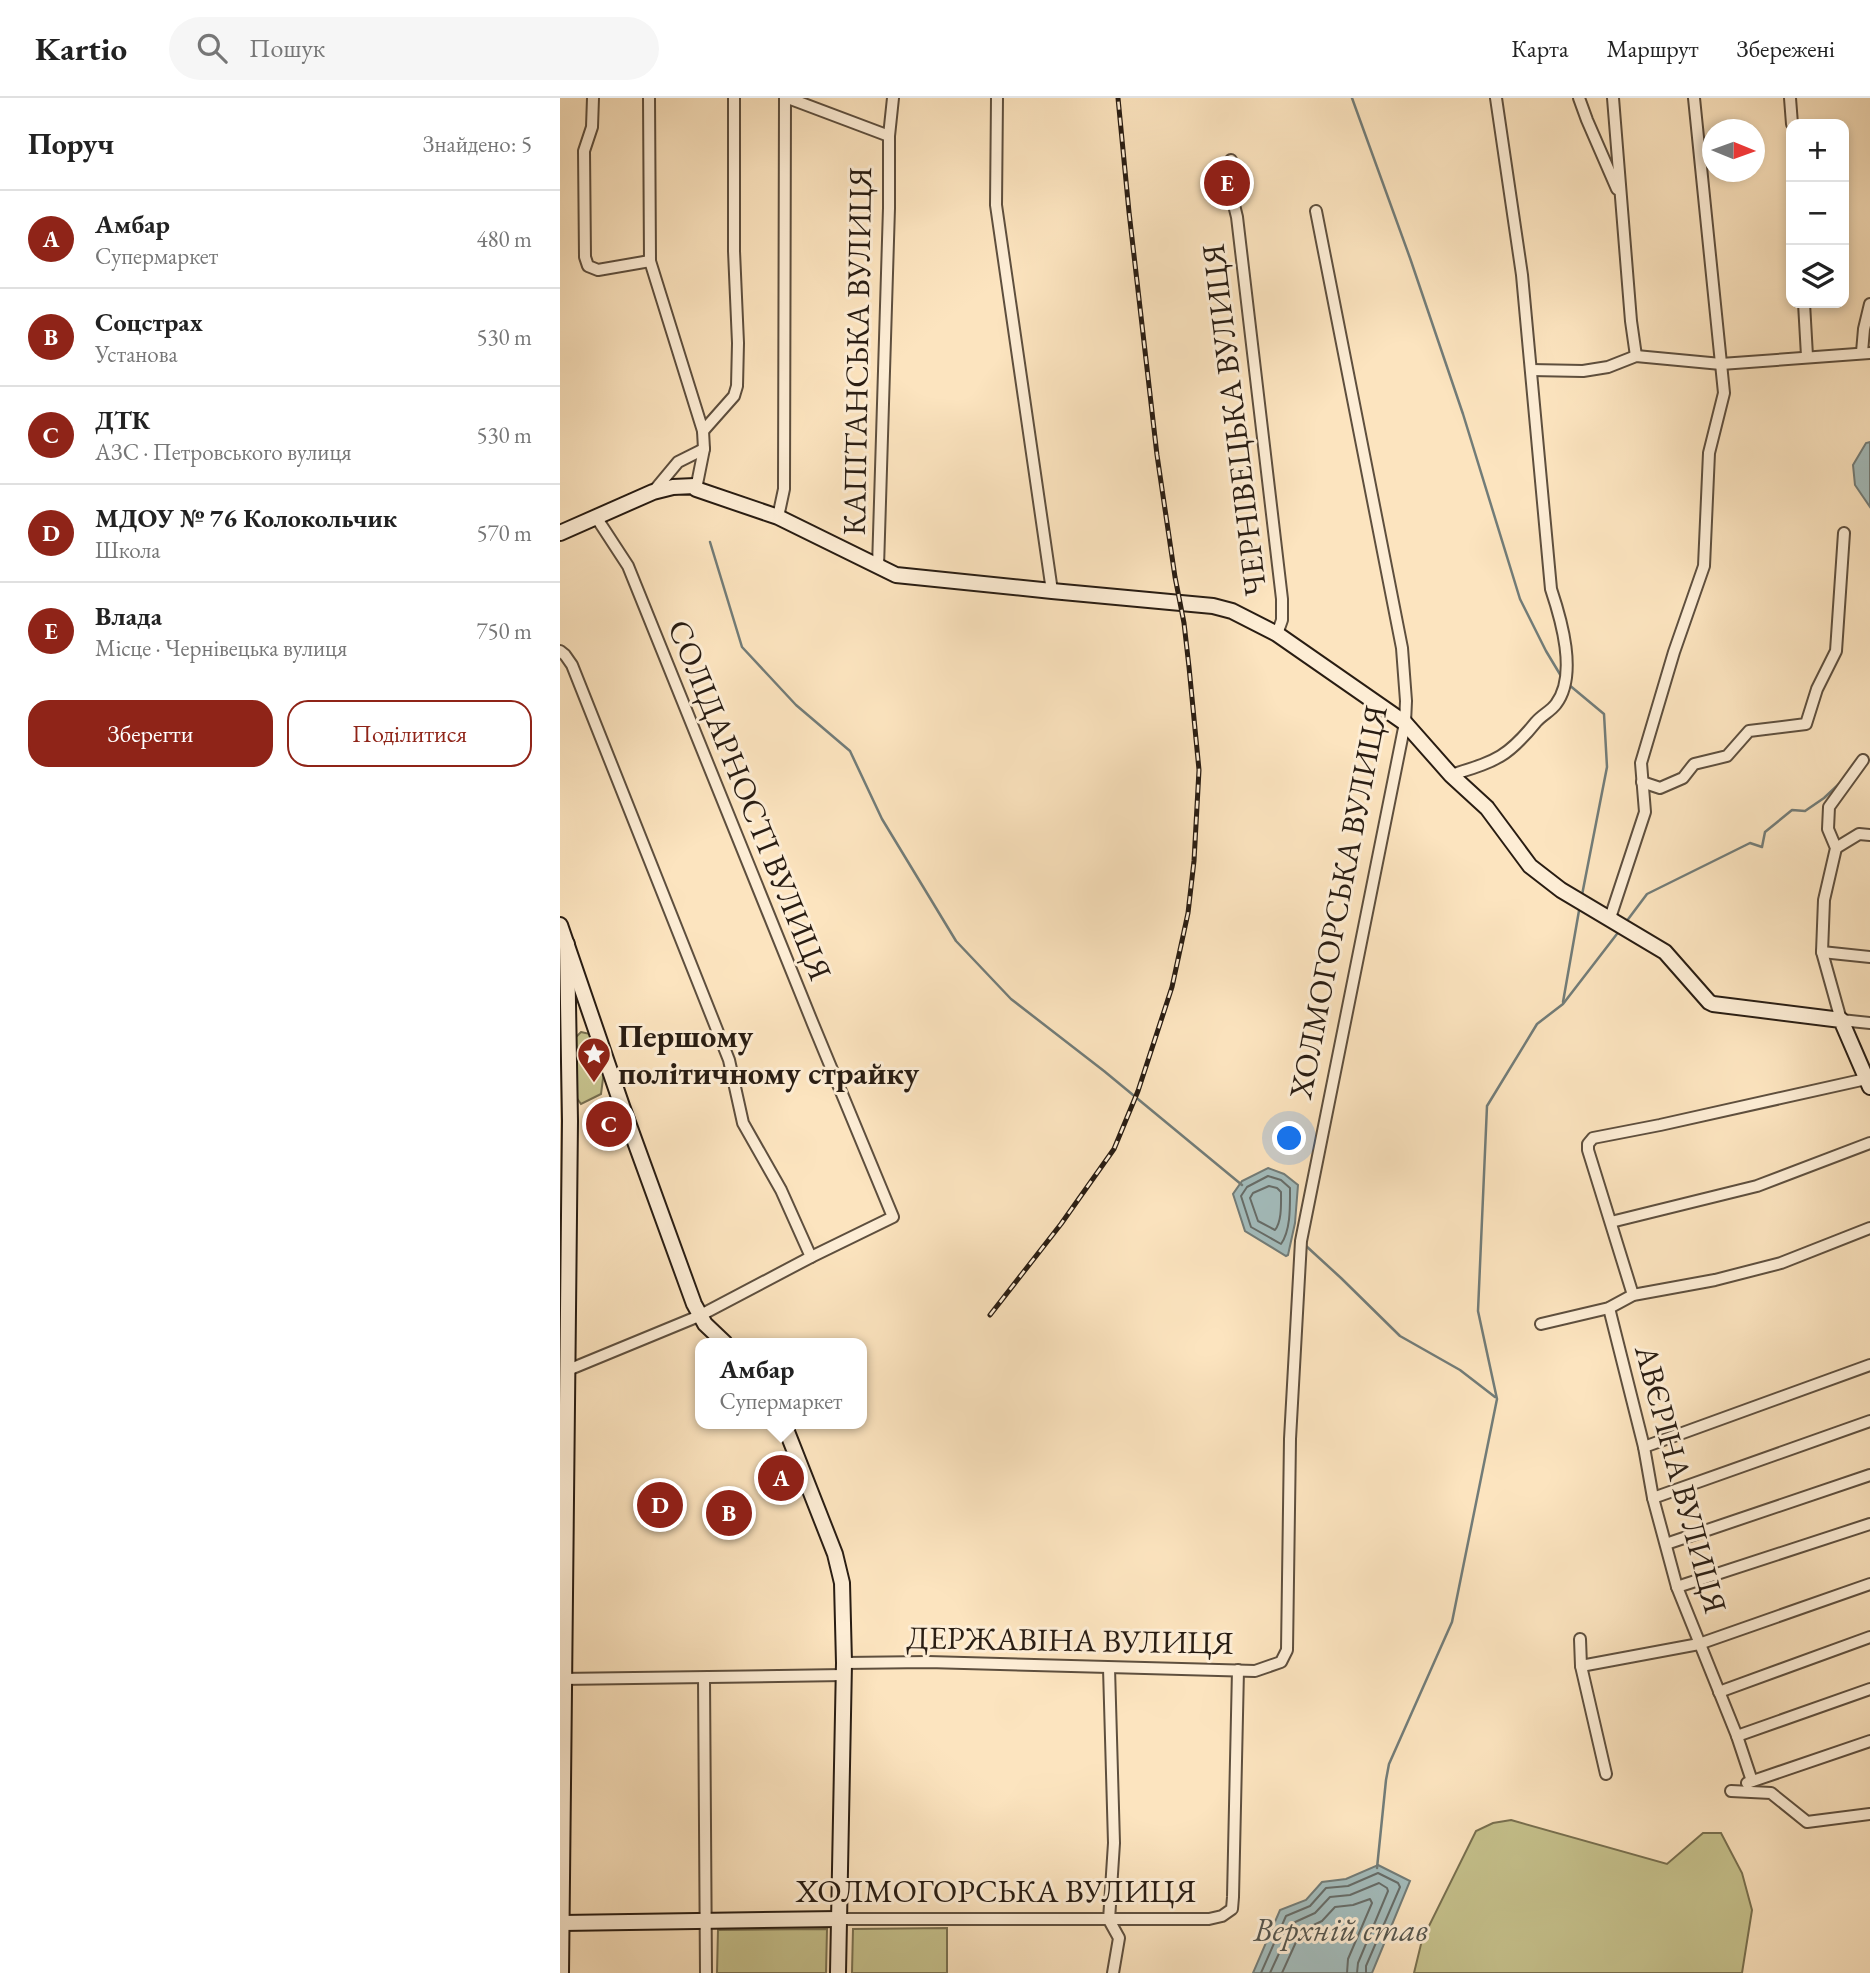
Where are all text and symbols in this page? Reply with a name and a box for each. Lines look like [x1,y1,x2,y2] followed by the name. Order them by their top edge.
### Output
[169,17,659,80] search box
[35,27,127,70] text: Kartio
[193,29,231,67] icon: search
[249,31,325,65] text: Пошук
[1511,33,1569,64] text: Карта
[1607,33,1699,64] text: Маршрут
[1737,33,1835,64] text: Збережені
[1702,119,1765,182] north arrow
[1786,119,1849,308] map controls
[1786,119,1849,182] button: +
[28,124,114,163] text: Поруч
[423,129,532,159] text: Знайдено: 5
[1204,157,1250,209] pin: E
[833,166,881,536] street label: КАПІТАНСЬКА ВУЛИЦЯ
[1786,182,1849,245] button: −
[95,207,170,241] text: Амбар
[43,224,59,254] text: A
[476,224,532,254] text: 480 m
[95,241,218,271] text: Супермаркет
[1192,242,1276,598] street label: ЧЕРНІВЕЦЬКА ВУЛИЦЯ
[1786,245,1849,308] button: layers
[95,305,203,339] text: Соцстрах
[44,322,58,352] text: B
[476,322,532,352] text: 530 m
[95,339,178,369] text: Установа
[95,403,150,437] text: ДТК
[43,420,59,450] text: C
[476,420,532,450] text: 530 m
[95,437,352,467] text: АЗС · Петровського вулиця
[95,501,397,535] text: МДОУ № 76 Колокольчик
[42,518,60,548] text: D
[476,518,532,548] text: 570 m
[95,535,160,565] text: Школа
[95,599,162,633] text: Влада
[658,613,842,987] street label: СОЛІДАРНОСТІ ВУЛИЦЯ
[44,616,58,646] text: E
[476,616,532,646] text: 750 m
[95,633,347,663] text: Місце · Чернівецька вулиця
[28,700,273,767] button: Зберегти
[287,700,532,767] button: Поділитися
[1279,702,1397,1103] street label: ХОЛМОГОРСЬКА ВУЛИЦЯ
[618,1015,920,1094] place label: Першому політичному страйку
[575,1035,613,1084] place icon: Першому політичному страйку
[586,1098,632,1150] pin: C
[1272,1121,1306,1155] your location
[695,1338,867,1429] popup
[1625,1339,1737,1618] street label: АВЄРІНА ВУЛИЦЯ
[719,1352,794,1386] text: Амбар
[719,1386,843,1416] text: Супермаркет
[758,1452,804,1504] pin: A
[637,1479,683,1531] pin: D
[706,1487,752,1539] pin: B
[906,1616,1234,1664] street label: ДЕРЖАВІНА ВУЛИЦЯ
[795,1870,1196,1912] street label: ХОЛМОГОРСЬКА ВУЛИЦЯ
[1253,1908,1428,1951] water label: Верхній став

